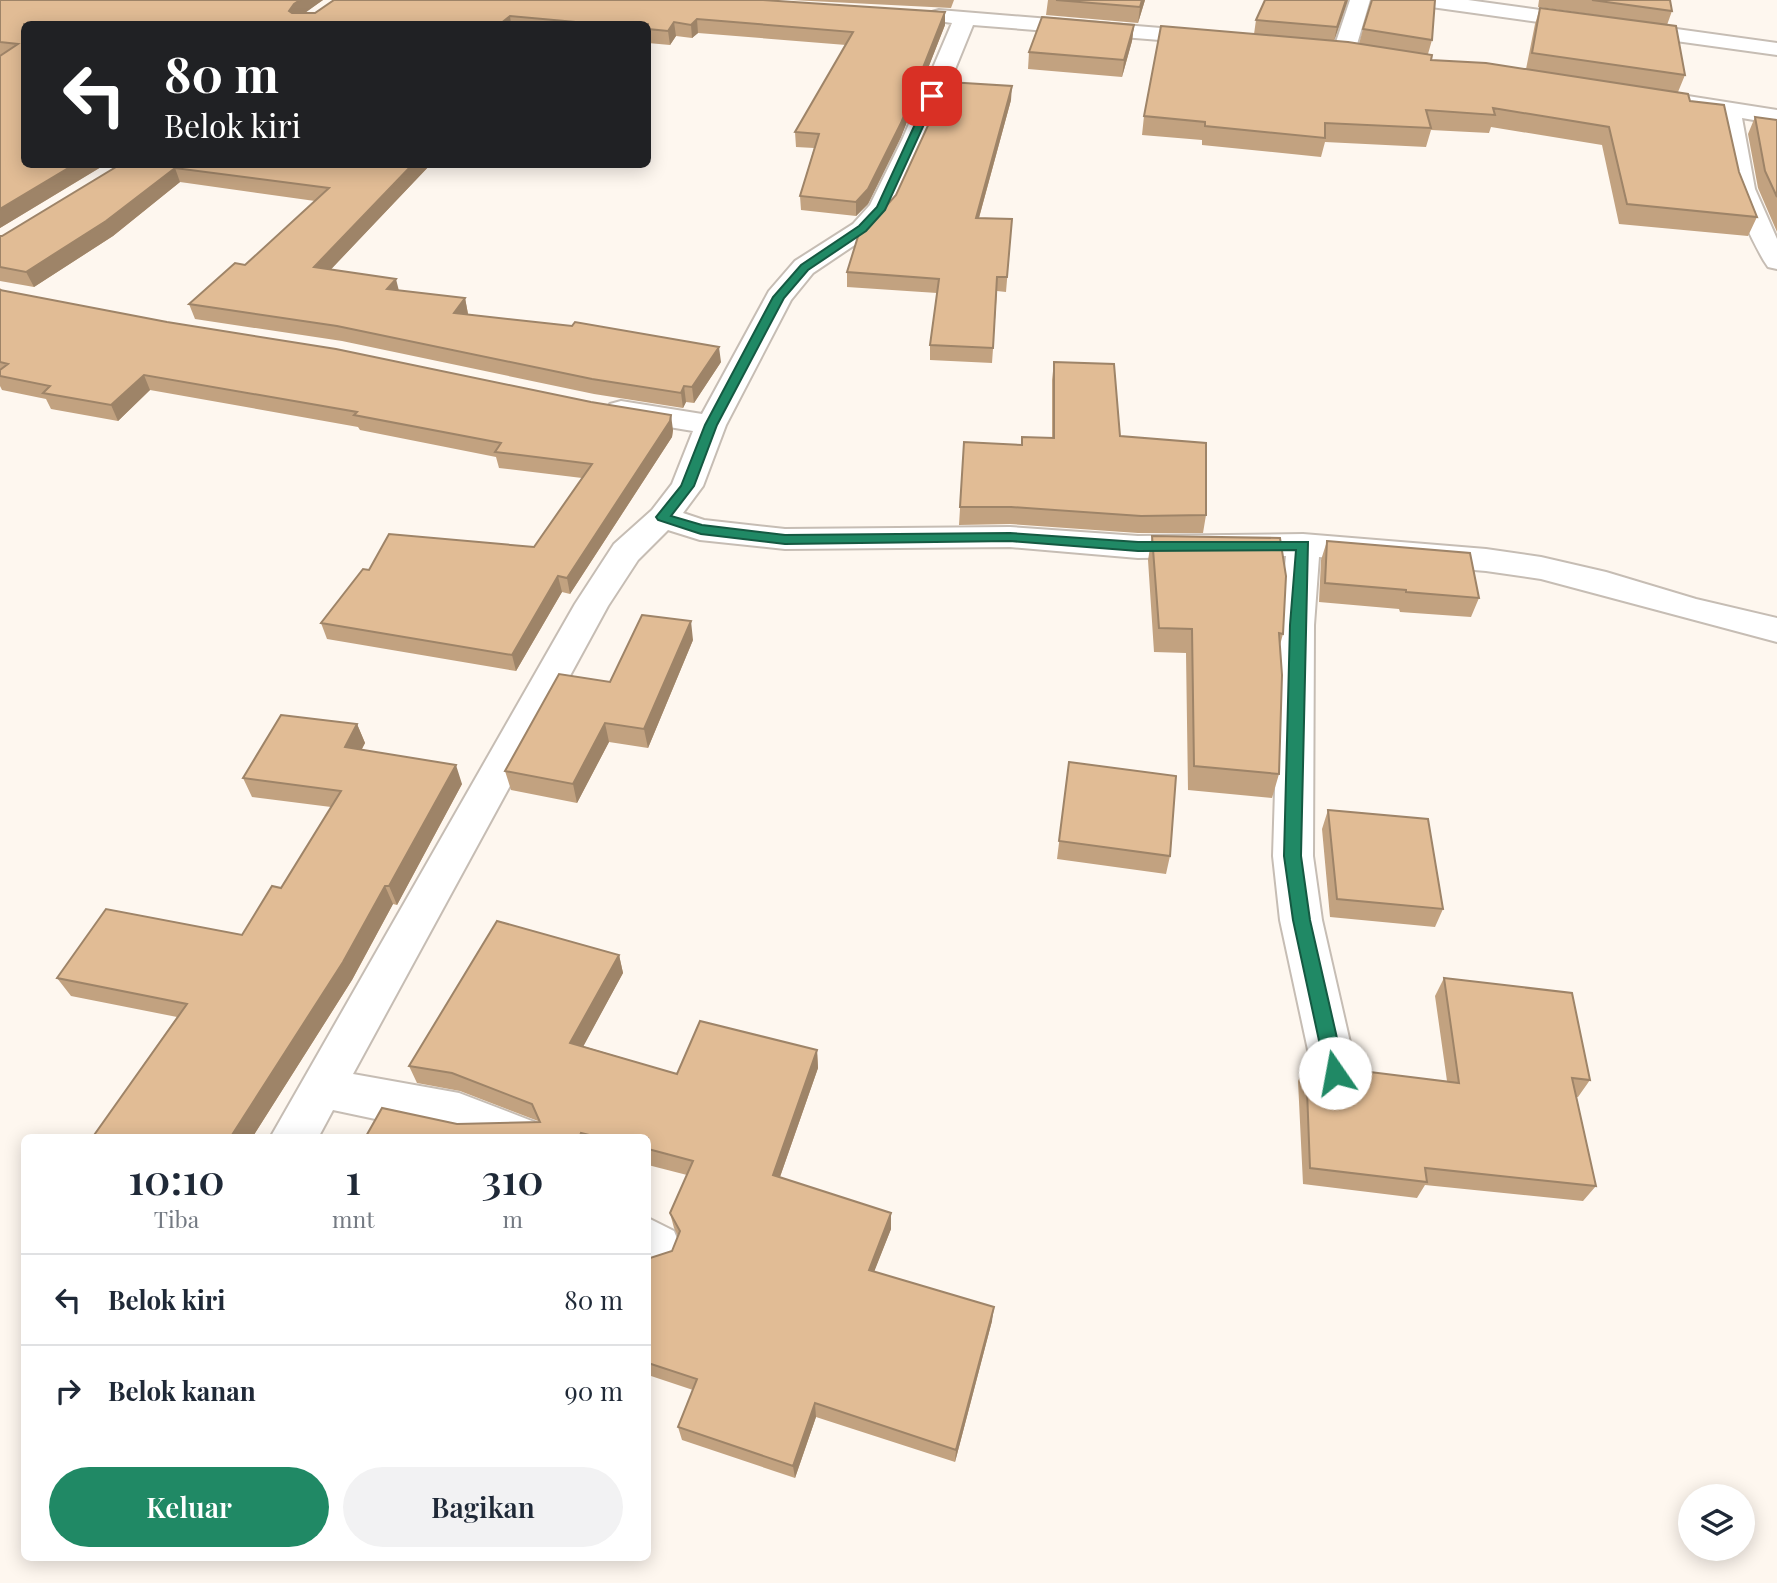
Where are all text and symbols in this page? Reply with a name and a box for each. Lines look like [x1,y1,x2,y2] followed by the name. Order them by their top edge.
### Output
[164,40,279,105] text: 80 m
[49,49,140,140] icon: left
[902,66,962,126] pin
[913,77,951,115] icon: arrive
[164,103,301,146] text: Belok kiri
[1298,1036,1372,1110] position arrow
[128,1150,225,1206] text: 10:10
[345,1150,361,1206] text: 1
[481,1150,544,1206] text: 310
[154,1203,199,1234] text: Tiba
[332,1203,374,1234] text: mnt
[502,1203,523,1234] text: m
[49,1281,87,1319] icon: left
[108,1282,225,1317] text: Belok kiri
[564,1282,623,1317] text: 80 m
[49,1372,87,1410] icon: right
[108,1373,256,1408] text: Belok kanan
[565,1373,623,1408] text: 90 m
[49,1467,329,1547] button: Keluar
[343,1467,623,1547] button: Bagikan
[1678,1484,1755,1561] map controls
[1678,1484,1755,1561] button: layers

